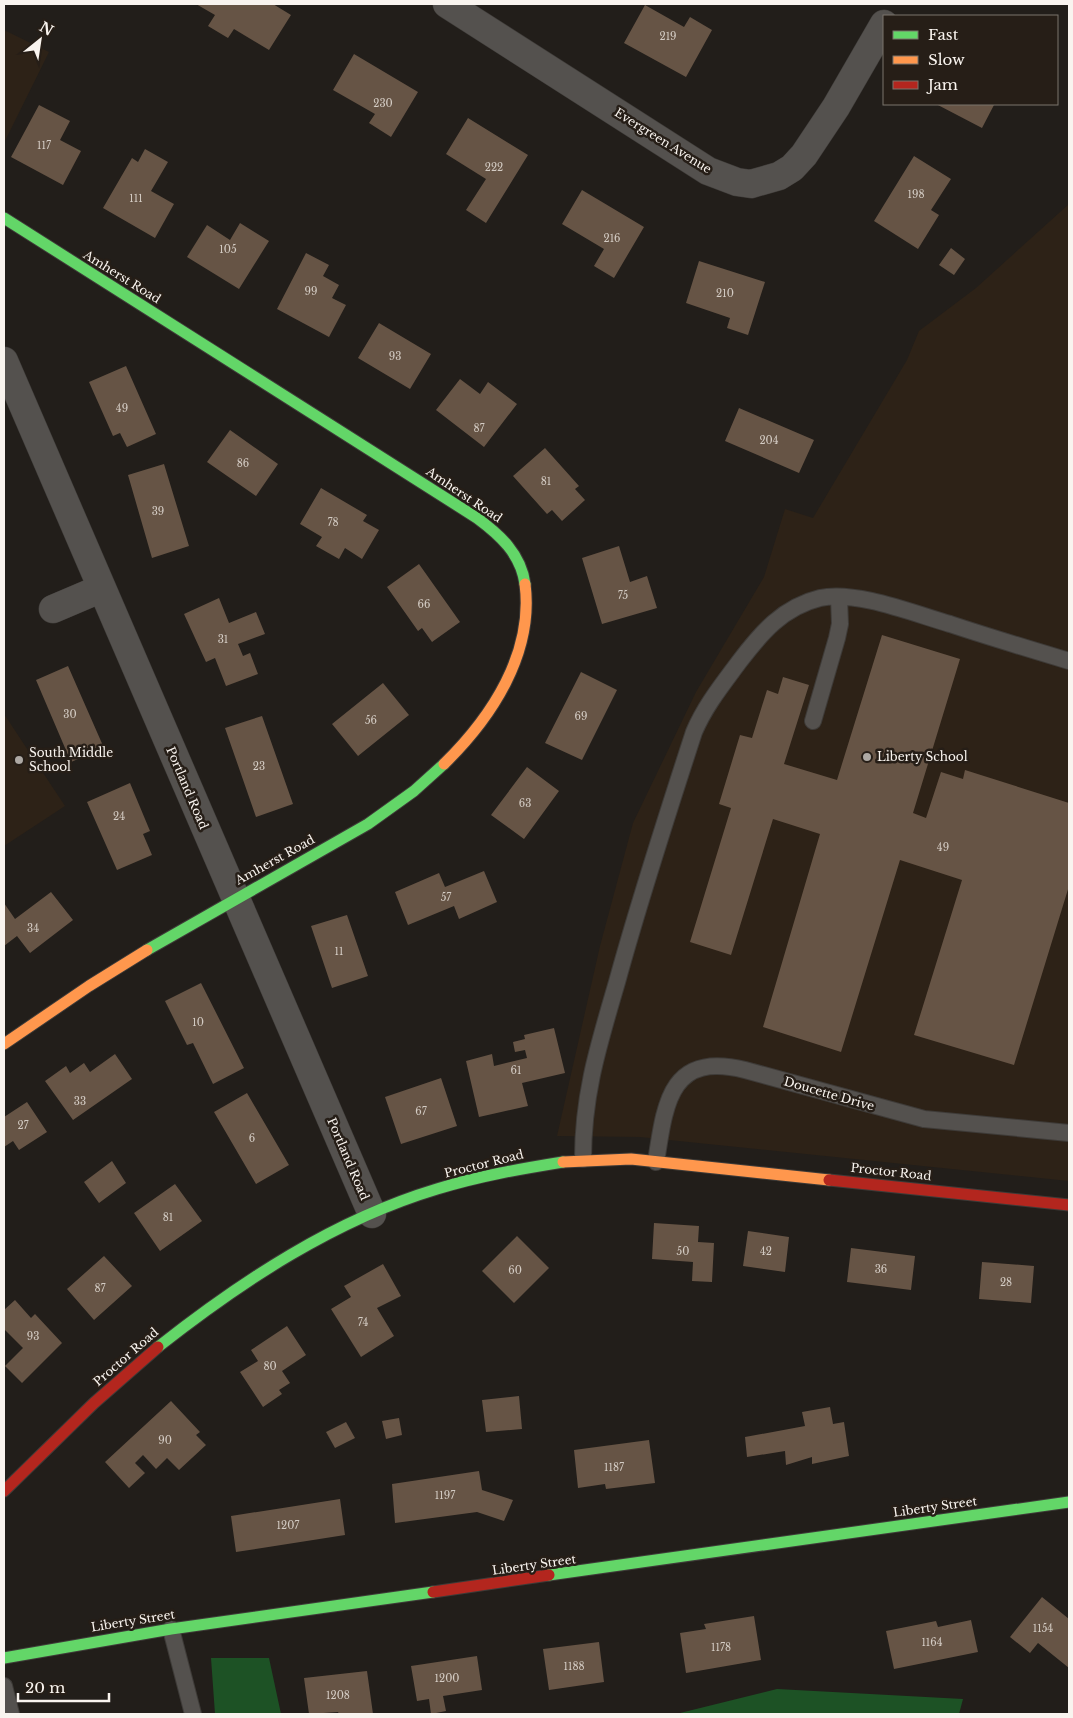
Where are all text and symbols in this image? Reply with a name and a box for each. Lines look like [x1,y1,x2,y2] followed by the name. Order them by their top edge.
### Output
[15,15,65,65] north arrow
[883,15,1058,105] legend
[36,18,57,40] text: N
[928,25,959,44] text: Fast
[659,30,677,43] house number: 219
[928,50,965,69] text: Slow
[926,75,958,94] text: Jam
[373,97,393,110] house number: 230
[612,105,715,177] street label: Evergreen Avenue
[37,139,52,152] house number: 117
[485,161,503,174] house number: 222
[908,188,924,201] house number: 198
[129,192,143,205] house number: 111
[603,232,621,245] house number: 216
[219,243,237,256] house number: 105
[80,246,164,306] street label: Amherst Road
[305,285,317,298] house number: 99
[716,287,734,300] house number: 210
[389,350,401,363] house number: 93
[116,402,128,415] house number: 49
[473,422,486,435] house number: 87
[759,434,779,447] house number: 204
[237,457,249,470] house number: 86
[423,463,505,526] street label: Amherst Road
[541,475,551,488] house number: 81
[152,505,164,518] house number: 39
[327,516,339,529] house number: 78
[618,589,629,602] house number: 75
[418,598,430,611] house number: 66
[218,633,228,646] house number: 31
[63,708,77,721] house number: 30
[575,710,587,723] house number: 69
[365,714,377,727] house number: 56
[163,744,212,831] street label: Portland Road
[29,745,113,774] place label: South Middle School
[877,749,968,764] place label: Liberty School
[861,751,873,763] marker: Liberty School
[13,754,25,766] marker: South Middle School
[253,760,265,773] house number: 23
[519,797,531,810] house number: 63
[113,810,125,823] house number: 24
[232,832,317,888] street label: Amherst Road
[937,841,949,854] house number: 49
[441,891,452,904] house number: 57
[27,922,39,935] house number: 34
[335,945,343,958] house number: 11
[192,1016,204,1029] house number: 10
[511,1064,521,1077] house number: 61
[782,1073,876,1114] street label: Doucette Drive
[74,1095,86,1108] house number: 33
[415,1105,428,1118] house number: 67
[324,1115,373,1202] street label: Portland Road
[17,1119,30,1132] house number: 27
[249,1132,255,1145] house number: 6
[443,1146,525,1181] street label: Proctor Road
[850,1160,932,1183] street label: Proctor Road
[163,1211,173,1224] house number: 81
[677,1245,689,1258] house number: 50
[760,1245,772,1258] house number: 42
[875,1263,887,1276] house number: 36
[508,1264,522,1277] house number: 60
[1000,1276,1012,1289] house number: 28
[94,1282,107,1295] house number: 87
[358,1316,368,1329] house number: 74
[90,1324,161,1389] street label: Proctor Road
[27,1330,39,1343] house number: 93
[263,1360,277,1373] house number: 80
[158,1434,172,1447] house number: 90
[604,1461,625,1474] house number: 1187
[435,1489,456,1502] house number: 1197
[892,1493,978,1520] street label: Liberty Street
[277,1519,300,1532] house number: 1207
[491,1551,577,1578] street label: Liberty Street
[90,1606,176,1635] street label: Liberty Street
[1033,1622,1053,1635] house number: 1154
[921,1636,943,1649] house number: 1164
[711,1641,731,1654] house number: 1178
[563,1660,585,1673] house number: 1188
[18,1670,109,1702] scale bar
[435,1672,459,1685] house number: 1200
[25,1678,65,1697] text: 20 m
[326,1689,350,1702] house number: 1208

